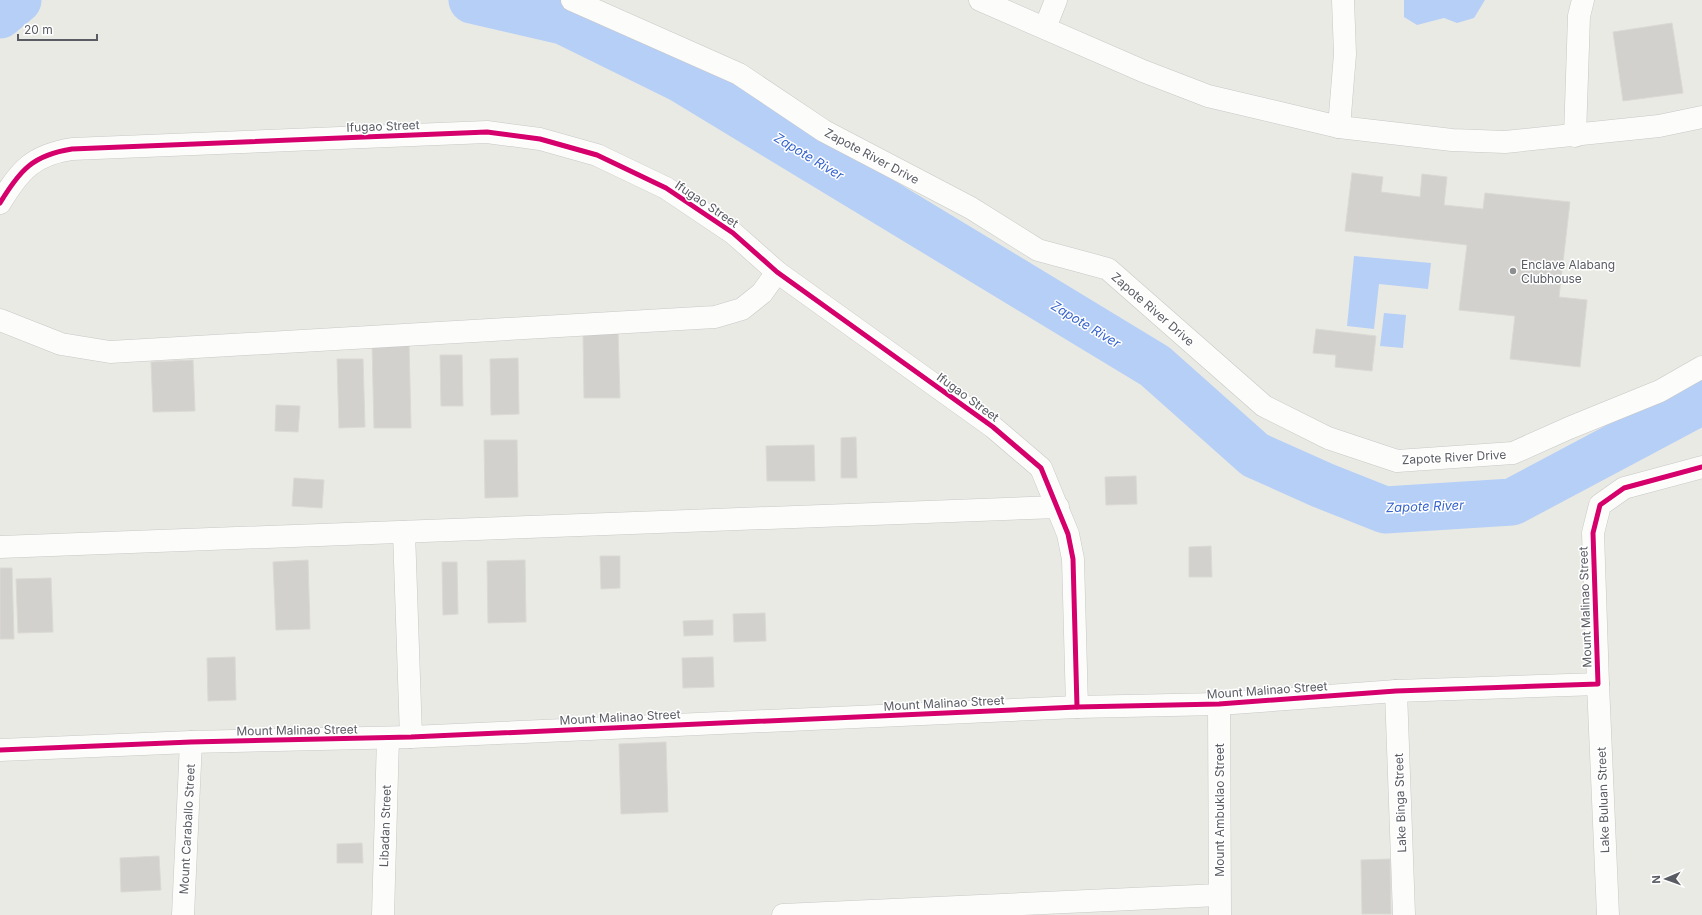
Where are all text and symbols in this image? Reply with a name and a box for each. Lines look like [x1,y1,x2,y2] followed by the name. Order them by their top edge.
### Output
[18,16,97,42] scale bar
[24,22,53,37] text: 20 m
[346,117,420,135] street label: Ifugao Street
[822,125,922,187] street label: Zapote River Drive
[771,129,848,184] water label: Zapote River
[672,177,742,231] street label: Ifugao Street
[1521,257,1615,286] place label: Enclave Alabang Clubhouse
[1508,266,1518,276] marker: Enclave Alabang Clubhouse
[1109,269,1197,349] street label: Zapote River Drive
[1048,297,1125,352] water label: Zapote River
[934,369,1002,425] street label: Ifugao Street
[1401,447,1507,467] street label: Zapote River Drive
[1386,497,1465,515] water label: Zapote River
[1575,546,1595,668] street label: Mount Malinao Street
[1206,678,1328,702] street label: Mount Malinao Street
[883,692,1005,714] street label: Mount Malinao Street
[559,706,681,728] street label: Mount Malinao Street
[236,721,358,739] street label: Mount Malinao Street
[1212,743,1227,877] street label: Mount Ambuklao Street
[1594,747,1612,853] street label: Lake Buluan Street
[1391,753,1409,853] street label: Lake Binga Street
[176,763,198,895] street label: Mount Caraballo Street
[376,785,394,867] street label: Libadan Street
[1646,859,1686,899] north arrow
[1649,875,1663,884] text: N

